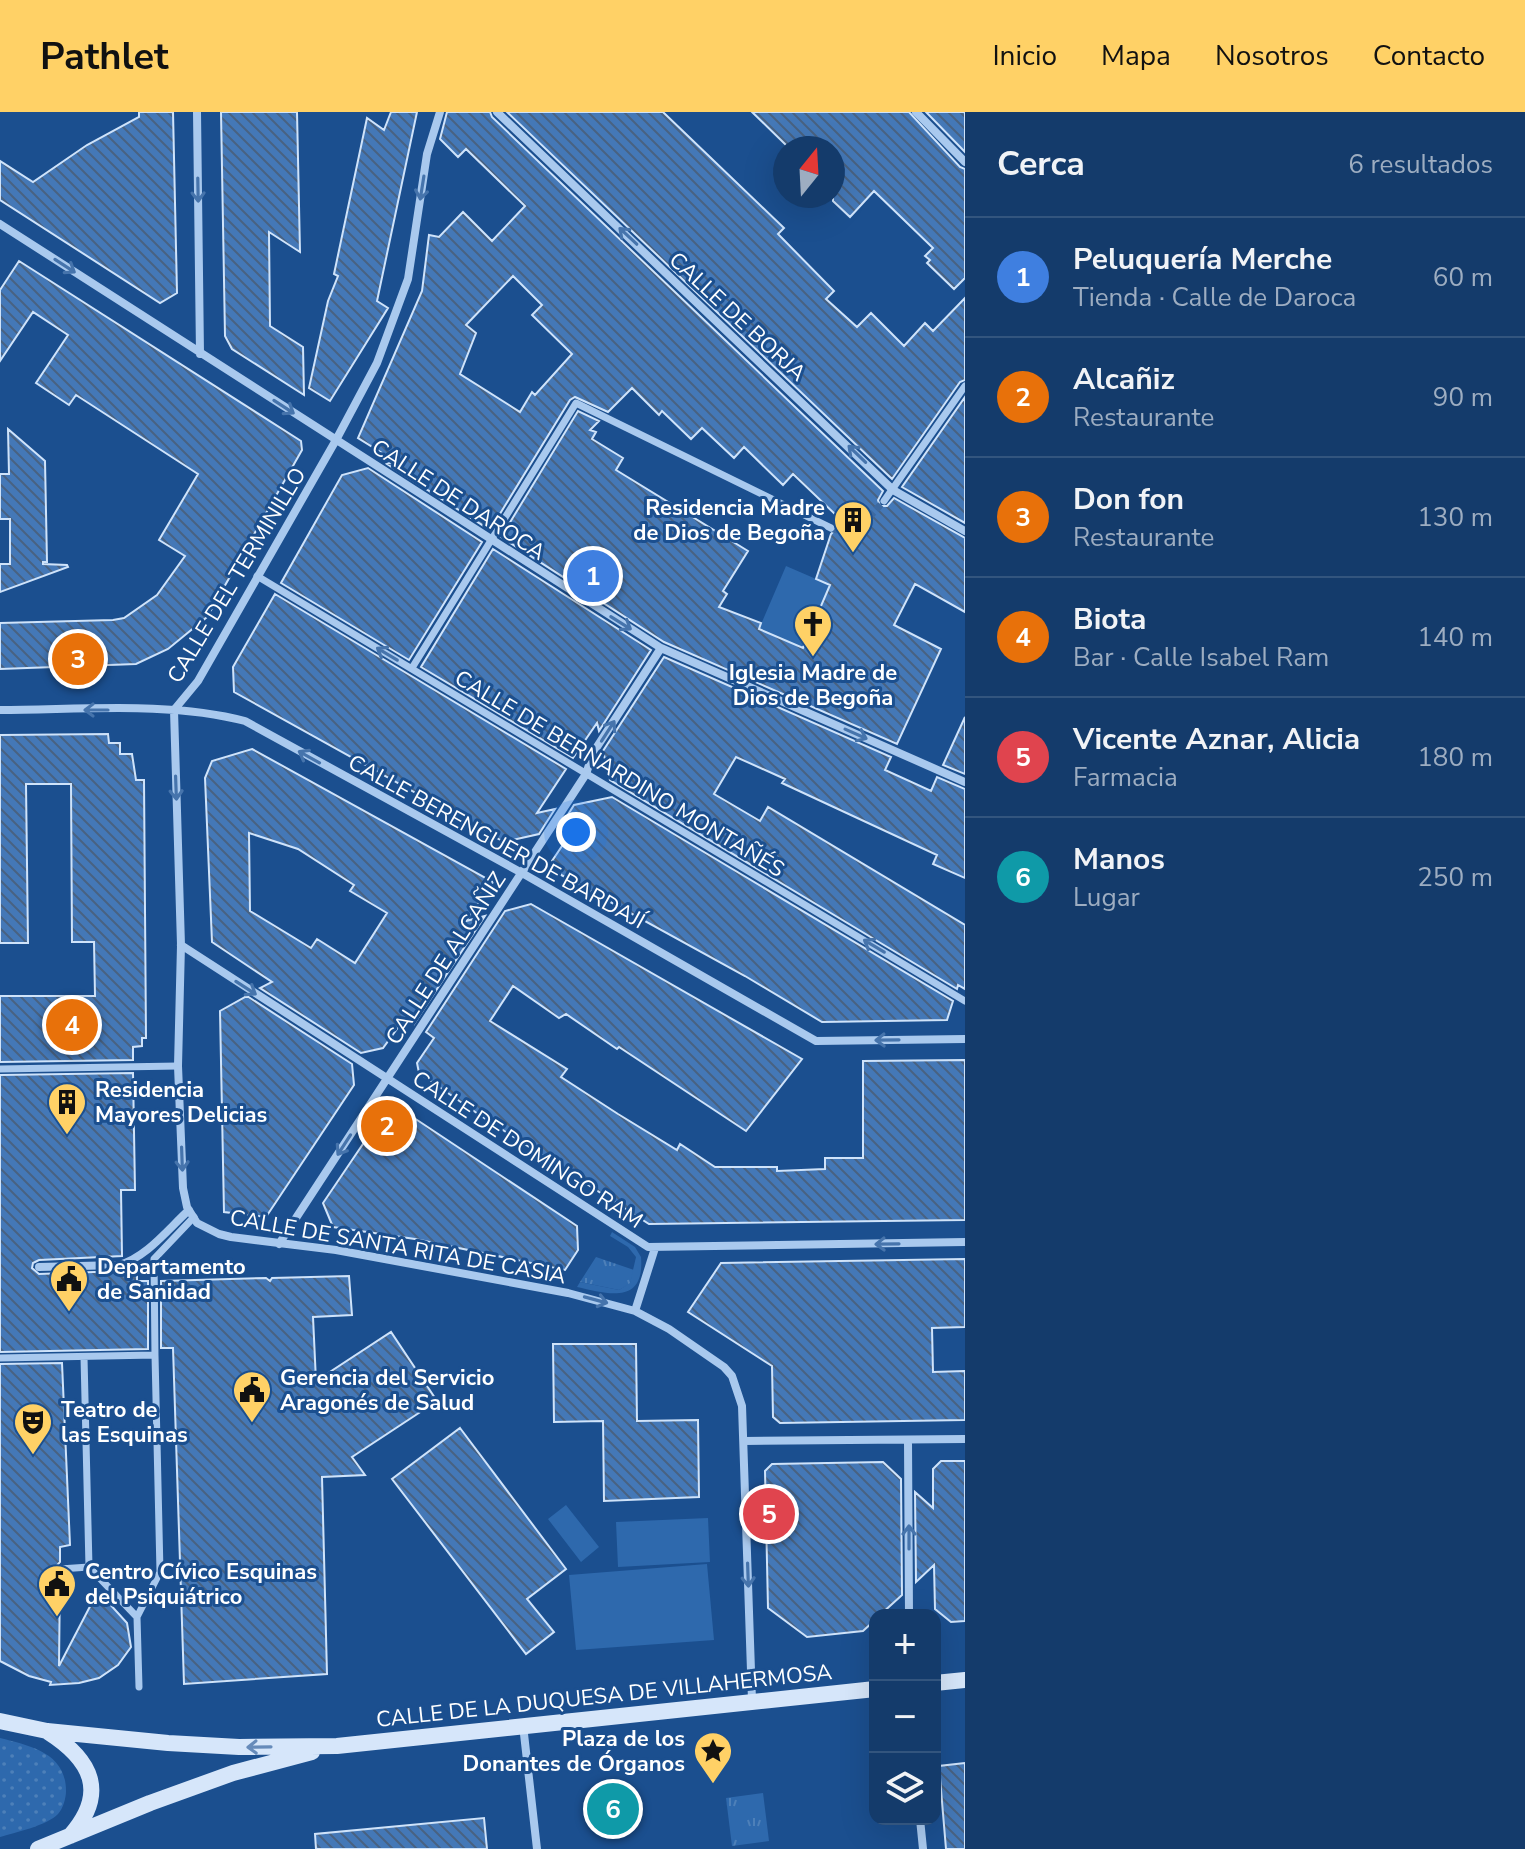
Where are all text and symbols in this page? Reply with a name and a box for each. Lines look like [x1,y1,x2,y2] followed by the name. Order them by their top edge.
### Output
[40,31,169,82] text: Pathlet
[992,37,1057,75] text: Inicio
[1101,37,1171,75] text: Mapa
[1215,37,1329,75] text: Nosotros
[1373,37,1485,75] text: Contacto
[773,136,845,208] north arrow
[997,141,1085,187] text: Cerca
[1348,147,1493,182] text: 6 resultados
[414,175,429,200] one-way arrow
[190,176,206,203] one-way arrow
[619,227,638,246] one-way arrow
[1073,239,1332,280] text: Peluquería Merche
[662,245,812,388] street label: CALLE DE BORJA
[54,258,76,275] one-way arrow
[1015,260,1031,295] text: 1
[1433,260,1493,295] text: 60 m
[1073,280,1356,315] text: Tienda · Calle de Daroca
[1073,359,1175,400] text: Alcañiz
[1015,380,1031,415] text: 2
[1433,380,1493,415] text: 90 m
[272,400,295,416] one-way arrow
[1073,400,1214,435] text: Restaurante
[366,432,551,567] street label: CALLE DE DAROCA
[848,445,867,464] one-way arrow
[160,462,313,689] street label: CALLE DEL TERMINILLO
[1073,479,1184,520] text: Don fon
[633,493,825,548] place label: Residencia Madre de Dios de Begoña
[832,499,874,554] building icon: Residencia Madre de Dios de Begoña
[1015,500,1031,535] text: 3
[1417,500,1493,535] text: 130 m
[1073,520,1214,555] text: Restaurante
[567,546,619,606] pin: 1
[1073,599,1146,640] text: Biota
[792,603,834,658] church icon: Iglesia Madre de Dios de Begoña
[609,615,632,631] one-way arrow
[1015,620,1031,655] text: 4
[1417,620,1493,655] text: 140 m
[52,629,104,689] pin: 3
[1073,640,1329,675] text: Bar · Calle Isabel Ram
[376,645,399,661] one-way arrow
[729,658,897,713] place label: Iglesia Madre de Dios de Begoña
[449,663,790,885] street label: CALLE DE BERNARDINO MONTAÑÉS
[83,702,110,718] one-way arrow
[1073,719,1360,760] text: Vicente Aznar, Alicia
[600,720,616,743] one-way arrow
[843,727,867,742] one-way arrow
[1015,740,1031,775] text: 5
[1417,740,1493,775] text: 180 m
[298,748,322,764] one-way arrow
[343,748,652,937] street label: CALLE BERENGUER DE BARDAJÍ
[1073,760,1178,795] text: Farmacia
[168,774,184,801] one-way arrow
[556,812,596,852] your location
[1073,839,1165,880] text: Manos
[1015,860,1031,895] text: 6
[1417,860,1493,895] text: 250 m
[379,866,513,1051] street label: CALLE DE ALCAÑIZ
[1073,880,1140,915] text: Lugar
[863,938,886,954] one-way arrow
[234,980,257,996] one-way arrow
[46,995,98,1055] pin: 4
[874,1032,901,1048] one-way arrow
[406,1064,649,1236] street label: CALLE DE DOMINGO RAM
[95,1075,267,1130] place label: Residencia Mayores Delicias
[46,1081,88,1136] building icon: Residencia Mayores Delicias
[361,1096,413,1156] pin: 2
[336,1134,352,1156] one-way arrow
[174,1146,189,1172] one-way arrow
[227,1203,568,1291] street label: CALLE DE SANTA RITA DE CASIA
[874,1236,901,1251] one-way arrow
[97,1252,246,1307] place label: Departamento de Sanidad
[48,1258,90,1313] public building icon: Departamento de Sanidad
[582,1294,608,1309] one-way arrow
[280,1363,494,1418] place label: Gerencia del Servicio Aragonés de Salud
[231,1369,273,1424] public building icon: Gerencia del Servicio Aragonés de Salud
[61,1395,188,1450] place label: Teatro de las Esquinas
[12,1401,54,1456] theatre icon: Teatro de las Esquinas
[743,1484,795,1544] pin: 5
[901,1524,917,1551] one-way arrow
[85,1557,317,1612] place label: Centro Cívico Esquinas del Psiquiátrico
[740,1561,755,1588] one-way arrow
[36,1563,78,1618] public building icon: Centro Cívico Esquinas del Psiquiátrico
[869,1609,941,1825] map controls
[869,1609,941,1681] button: +
[375,1657,834,1735] street label: CALLE DE LA DUQUESA DE VILLAHERMOSA
[869,1681,941,1753] button: −
[462,1724,685,1779] place label: Plaza de los Donantes de Órganos
[692,1730,734,1785] place icon: Plaza de los Donantes de Órganos
[246,1739,273,1755] one-way arrow
[869,1753,941,1825] button: layers
[587,1779,639,1839] pin: 6

